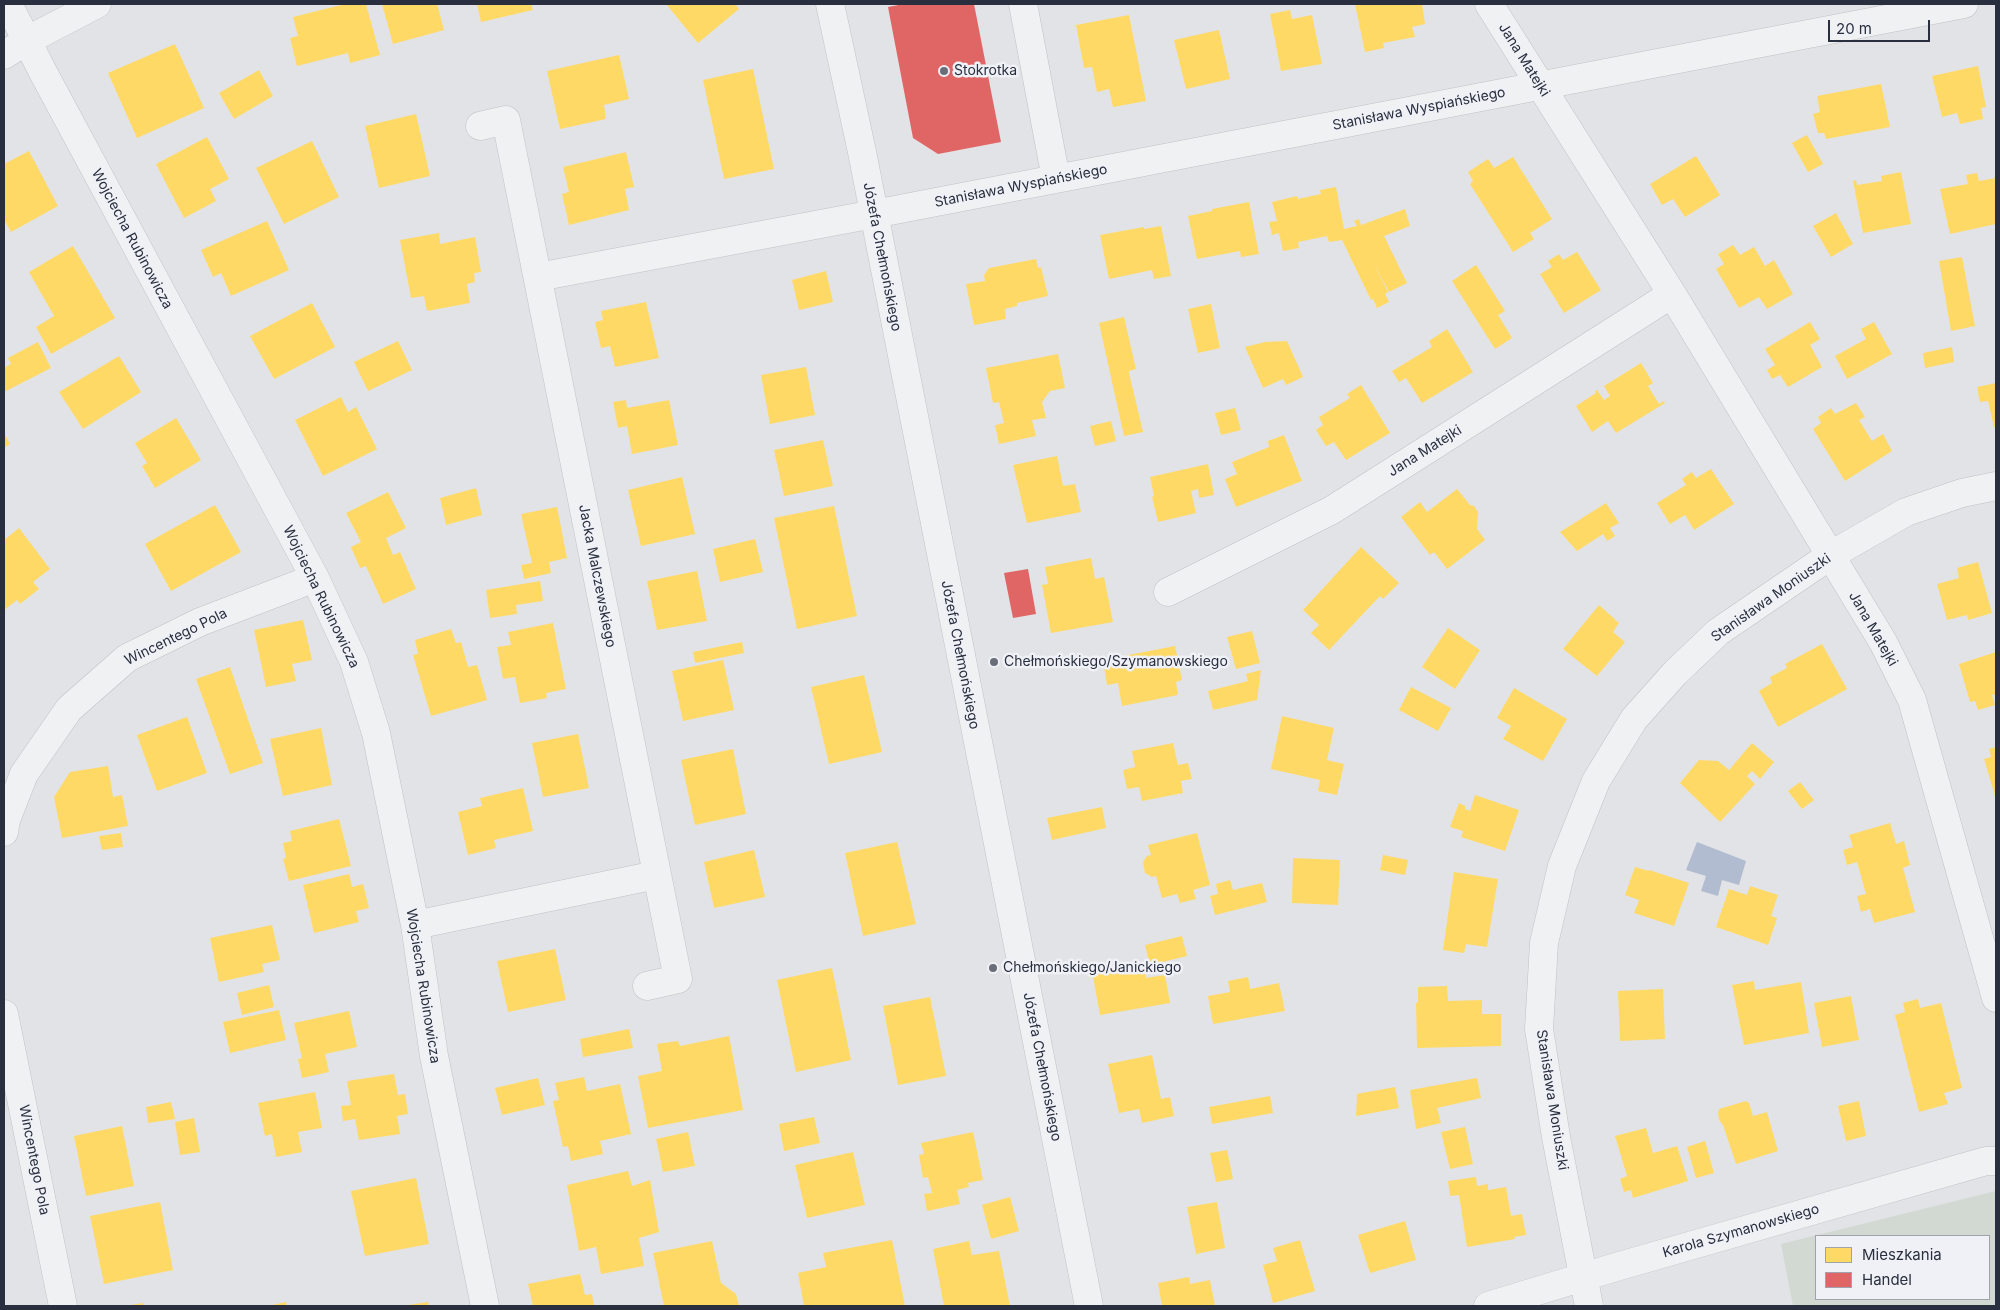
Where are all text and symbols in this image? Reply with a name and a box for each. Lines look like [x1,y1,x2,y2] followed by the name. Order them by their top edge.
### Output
[1830,10,1932,42] scale bar
[1836,19,1872,38] text: 20 m
[1495,20,1553,100] street label: Jana Matejki
[954,63,1017,79] place label: Stokrotka
[938,65,950,77] marker: Stokrotka
[1331,84,1507,134] street label: Stanisława Wyspiańskiego
[933,161,1109,211] street label: Stanisława Wyspiańskiego
[88,166,176,312] street label: Wojciecha Rubinowicza
[859,181,905,333] street label: Józefa Chełmońskiego
[1385,422,1465,480] street label: Jana Matejki
[575,503,619,649] street label: Jacka Malczewskiego
[279,523,363,671] street label: Wojciecha Rubinowicza
[1708,550,1834,646] street label: Stanisława Moniuszki
[937,579,983,731] street label: Józefa Chełmońskiego
[1845,589,1901,669] street label: Jana Matejki
[122,605,230,669] street label: Wincentego Pola
[1004,654,1228,670] place label: Chełmońskiego/Szymanowskiego
[988,656,1000,668] marker: Chełmońskiego/Szymanowskiego
[402,907,444,1065] street label: Wojciecha Rubinowicza
[1003,960,1181,976] place label: Chełmońskiego/Janickiego
[987,962,999,974] marker: Chełmońskiego/Janickiego
[1019,991,1065,1143] street label: Józefa Chełmońskiego
[1533,1028,1571,1172] street label: Stanisława Moniuszki
[15,1103,53,1217] street label: Wincentego Pola
[1661,1201,1821,1261] street label: Karola Szymanowskiego
[1815,1235,1990,1300] legend
[1862,1245,1942,1264] text: Mieszkania
[1862,1270,1912,1289] text: Handel

